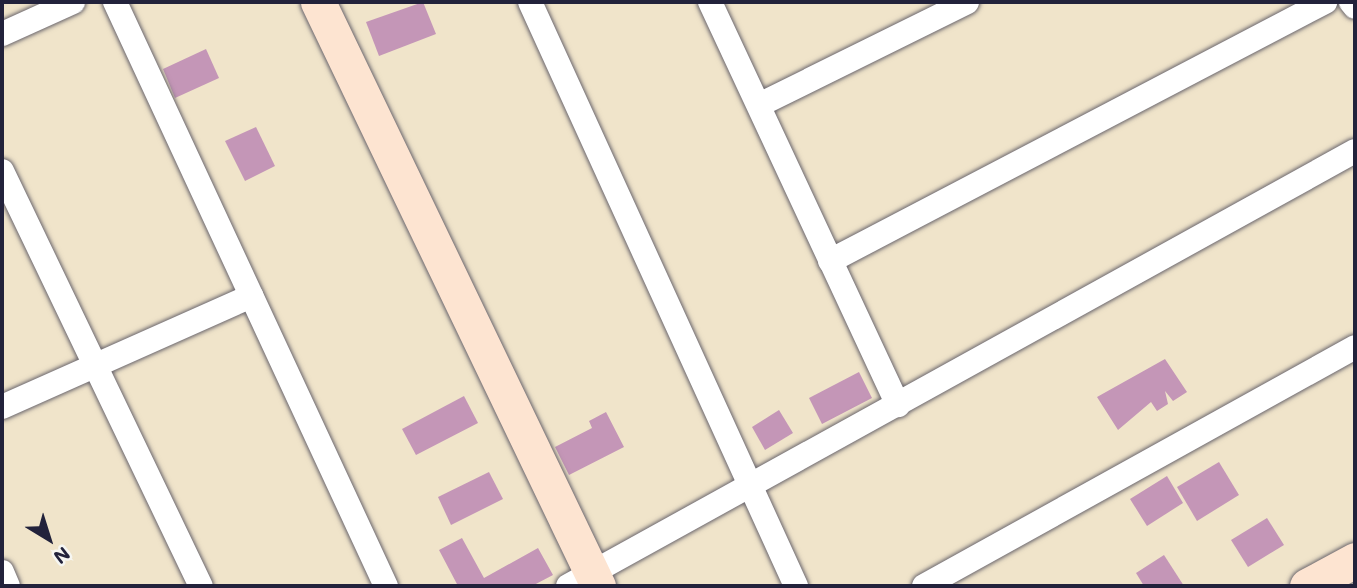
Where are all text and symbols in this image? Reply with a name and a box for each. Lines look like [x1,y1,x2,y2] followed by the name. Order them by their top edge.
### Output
[14,504,84,574] north arrow
[49,542,76,570] text: N

